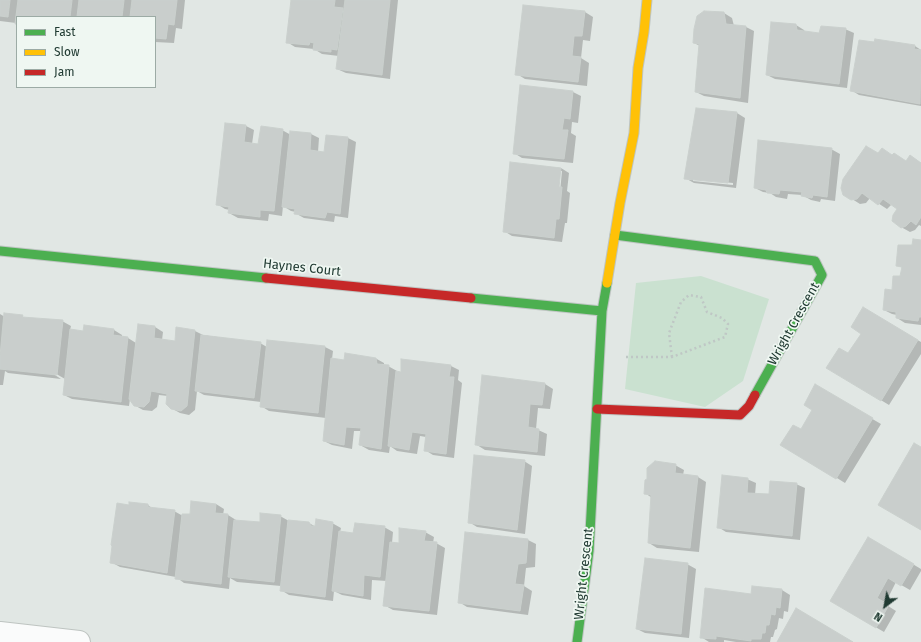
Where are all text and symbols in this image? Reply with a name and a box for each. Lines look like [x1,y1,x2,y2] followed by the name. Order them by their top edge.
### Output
[16,16,156,88] legend
[54,25,76,39] text: Fast
[54,45,80,59] text: Slow
[54,65,74,79] text: Jam
[262,256,342,280] street label: Haynes Court
[765,280,823,368] street label: Wright Crescent
[571,527,597,621] street label: Wright Crescent
[865,586,905,626] north arrow
[872,609,885,624] text: N

